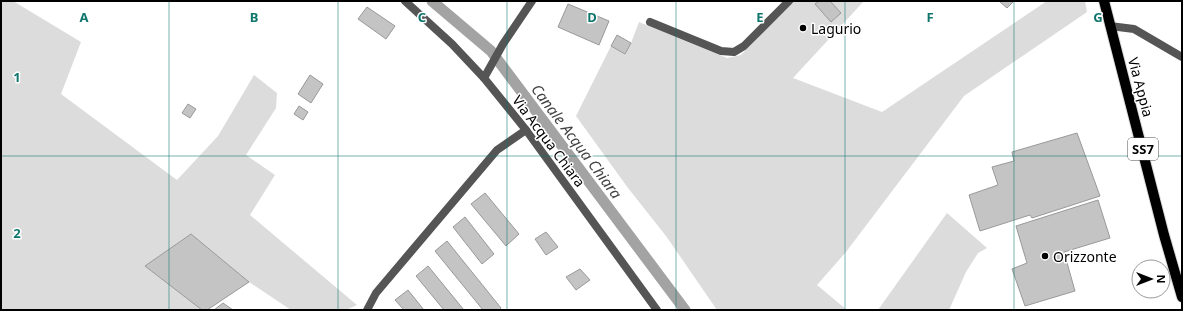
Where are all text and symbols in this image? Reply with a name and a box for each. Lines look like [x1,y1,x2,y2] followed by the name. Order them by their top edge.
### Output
[80,8,89,26] text: A
[250,8,258,26] text: B
[418,8,426,26] text: C
[587,8,597,26] text: D
[756,8,764,26] text: E
[926,8,934,26] text: F
[1093,8,1103,26] text: G
[811,19,861,38] place label: Lagurio
[798,23,808,33] marker: Lagurio
[1124,55,1158,119] street label: Via Appia
[13,68,21,86] text: 1
[527,80,627,203] water label: Canale Acqua Chiara
[508,91,590,191] street label: Via Acqua Chiara
[1128,138,1158,160] road number: SS7
[13,224,21,242] text: 2
[1053,247,1117,266] place label: Orizzonte
[1040,251,1050,261] marker: Orizzonte
[1131,259,1171,299] north arrow
[1154,275,1169,283] text: N

